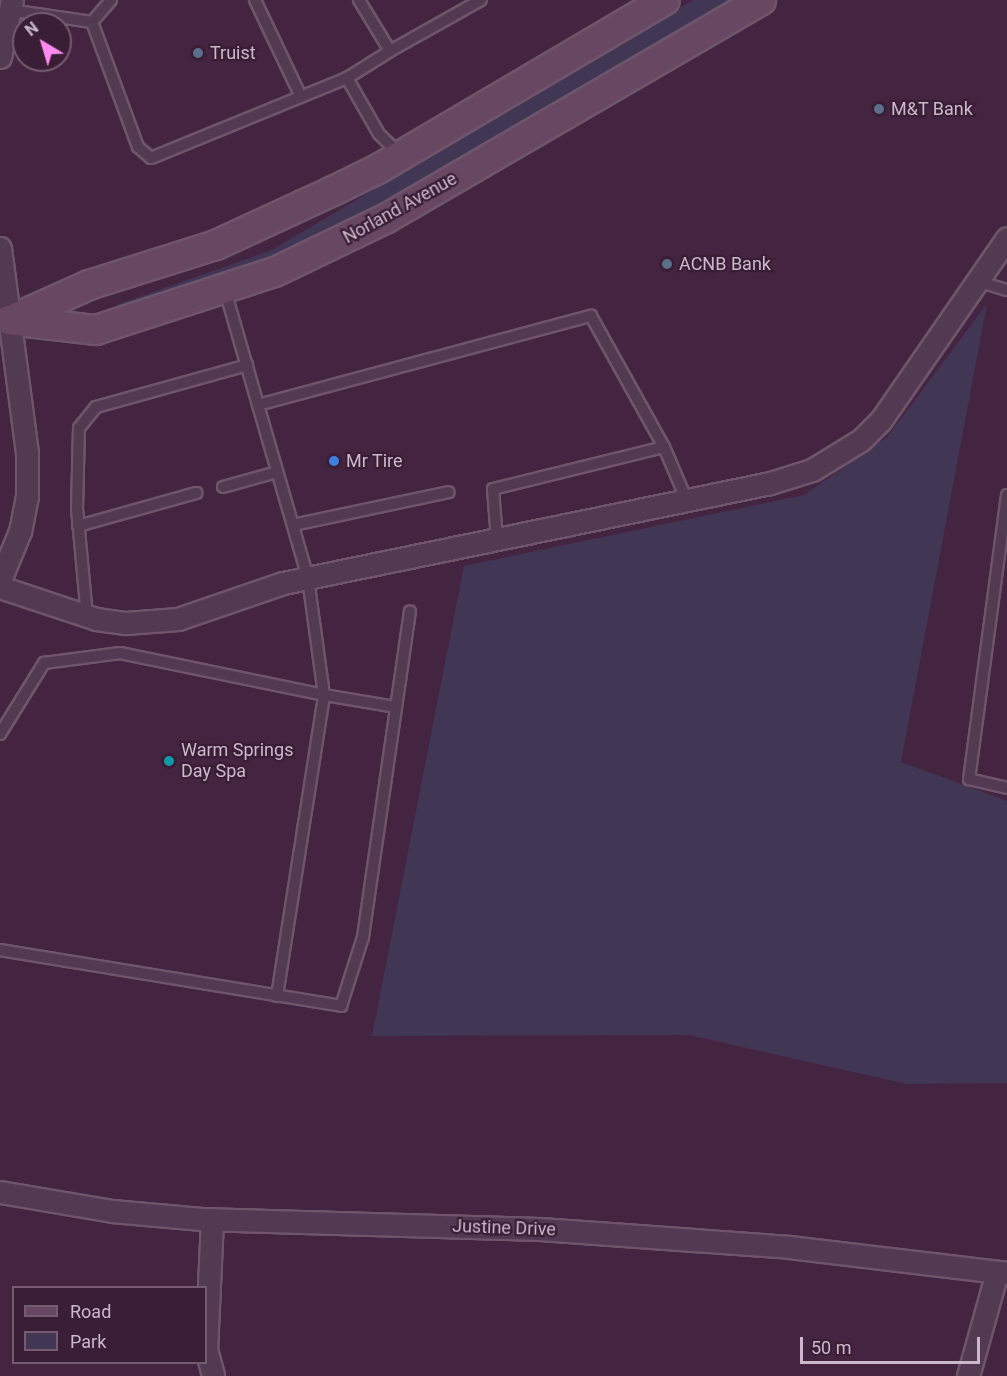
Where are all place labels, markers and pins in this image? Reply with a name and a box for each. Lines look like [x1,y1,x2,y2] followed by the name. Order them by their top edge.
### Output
[210,42,256,64] place label: Truist
[191,46,205,60] marker: Truist
[891,98,973,120] place label: M&T Bank
[872,102,886,116] marker: M&T Bank
[679,253,771,275] place label: ACNB Bank
[660,257,674,271] marker: ACNB Bank
[346,450,403,472] place label: Mr Tire
[327,454,341,468] marker: Mr Tire
[181,740,293,783] place label: Warm Springs Day Spa
[162,754,176,768] marker: Warm Springs Day Spa

